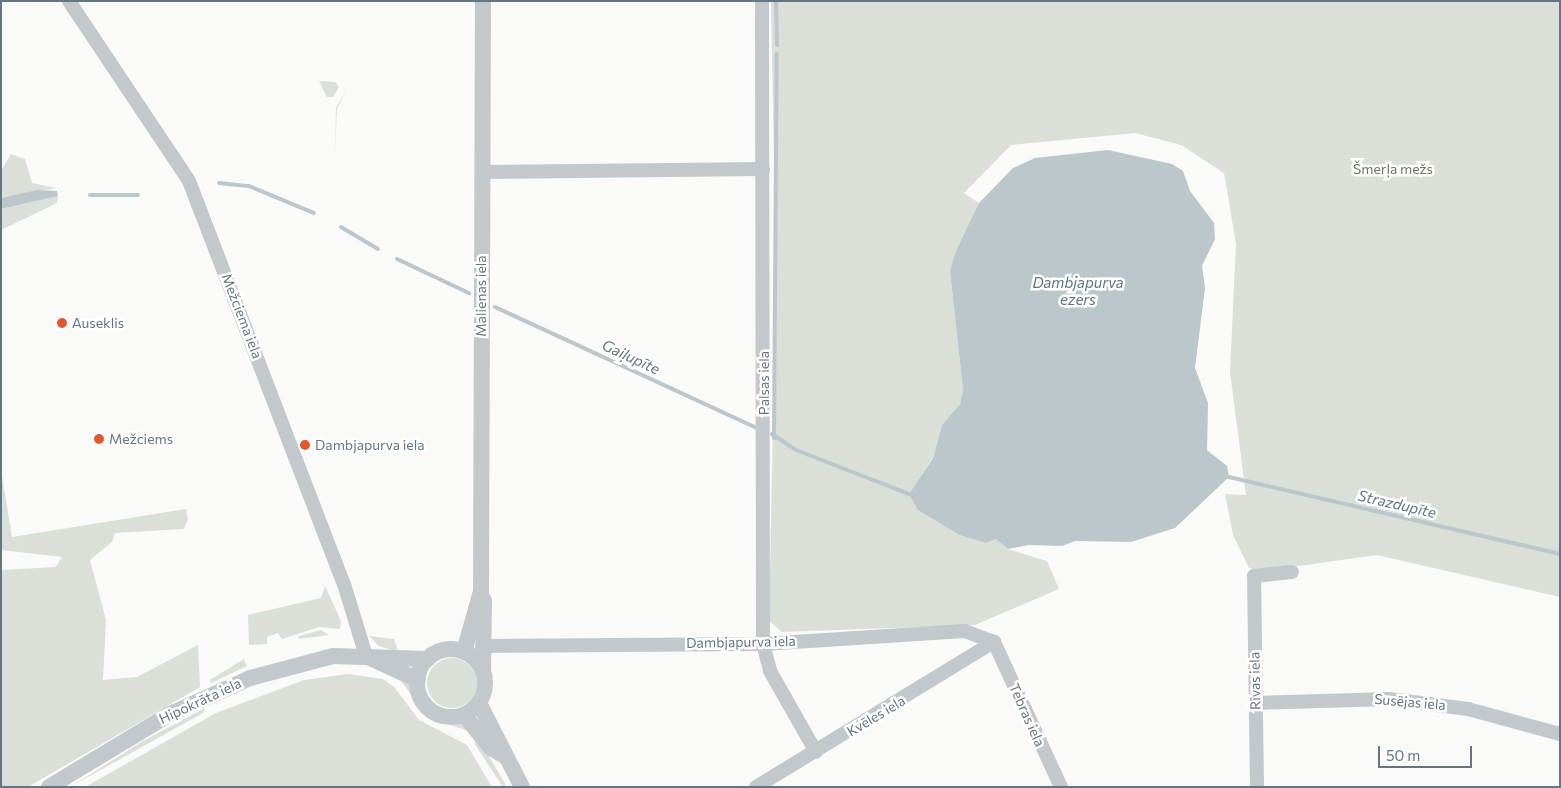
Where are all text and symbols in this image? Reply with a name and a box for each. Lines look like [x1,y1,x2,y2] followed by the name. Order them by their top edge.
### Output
[1353,161,1433,177] park label: Šmerļa mežs
[473,255,489,337] street label: Malienas iela
[218,271,266,361] street label: Mežciema iela
[1032,273,1124,308] water label: Dambjapurva ezers
[72,315,124,331] place label: Auseklis
[56,317,68,329] marker: Auseklis
[599,336,663,378] water label: Gaiļupīte
[756,351,772,415] street label: Palsas iela
[109,431,173,447] place label: Mežciems
[93,433,105,445] marker: Mežciems
[315,437,425,453] place label: Dambjapurva iela
[299,439,311,451] marker: Dambjapurva iela
[1356,486,1438,522] water label: Strazdupīte
[686,633,796,651] street label: Dambjapurva iela
[1246,652,1264,710] street label: Rīvas iela
[156,675,244,727] street label: Hipokrāta iela
[1006,681,1048,749] street label: Tebras iela
[1374,691,1446,713] street label: Susējas iela
[844,692,908,740] street label: Kvēles iela
[1381,736,1475,768] scale bar
[1386,746,1420,764] text: 50 m

